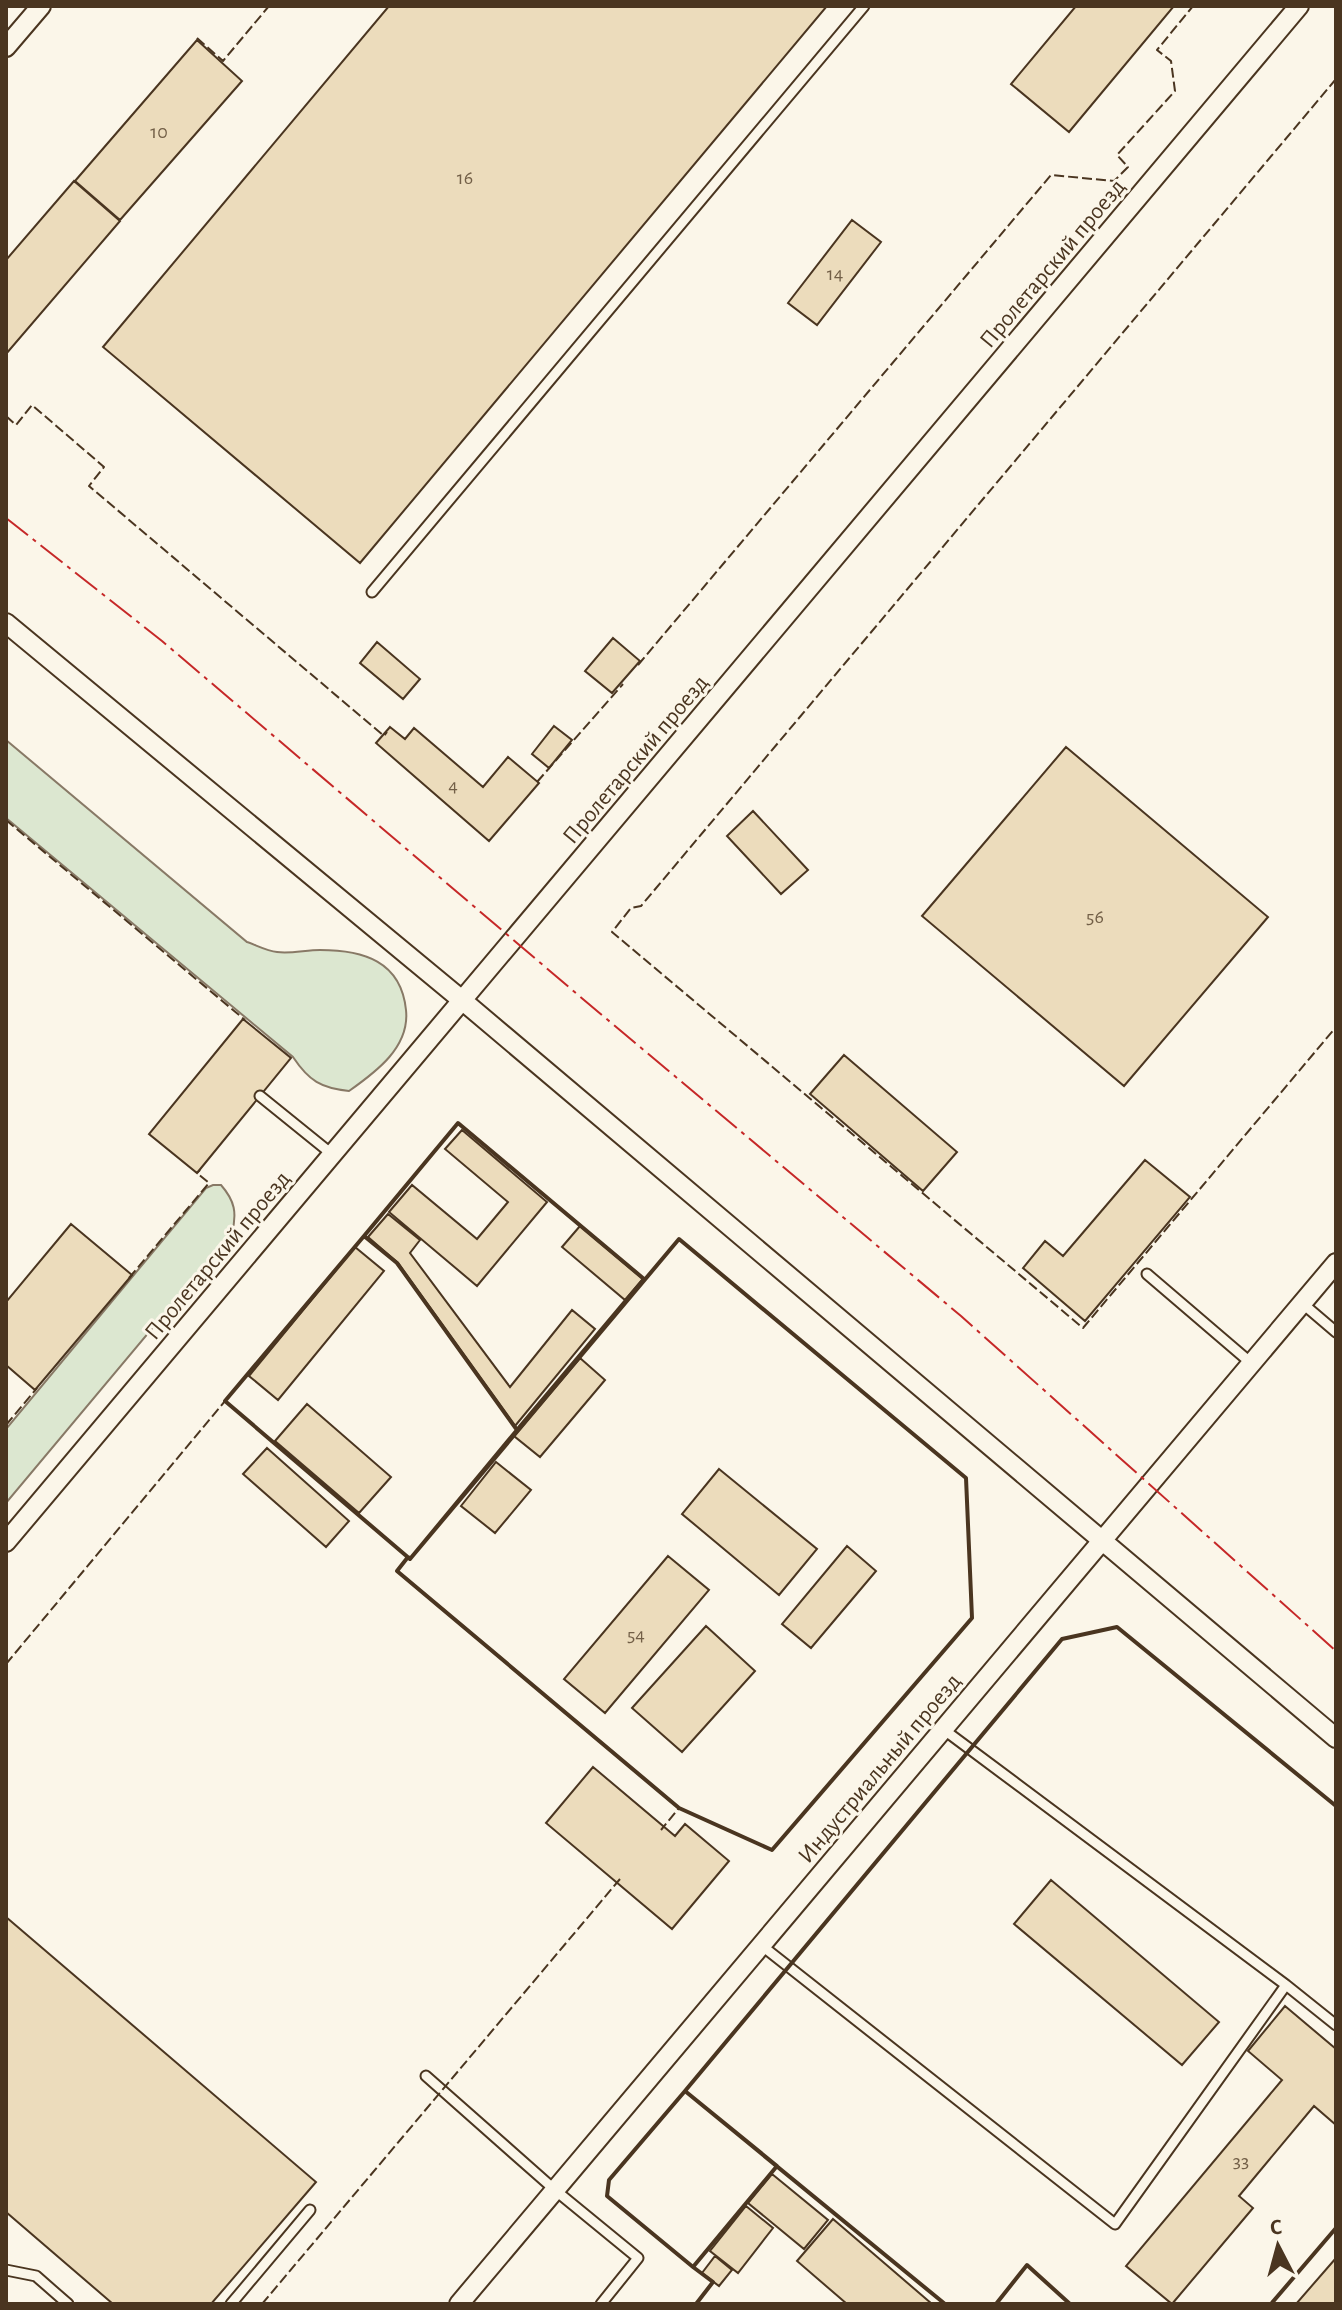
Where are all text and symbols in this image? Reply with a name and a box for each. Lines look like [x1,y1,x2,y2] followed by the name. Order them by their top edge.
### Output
[150,122,168,142] house number: 10
[457,168,473,188] house number: 16
[975,175,1130,353] street label: Пролетарский проезд
[827,264,843,284] house number: 14
[558,671,713,849] street label: Пролетарский проезд
[448,776,458,796] house number: 4
[1086,907,1104,927] house number: 56
[140,1167,295,1345] street label: Пролетарский проезд
[627,1625,645,1645] house number: 54
[794,1669,966,1868] street label: Индустриальный проезд
[1233,2151,1249,2171] house number: 33
[1238,2206,1318,2286] north arrow
[1269,2216,1283,2239] text: С

